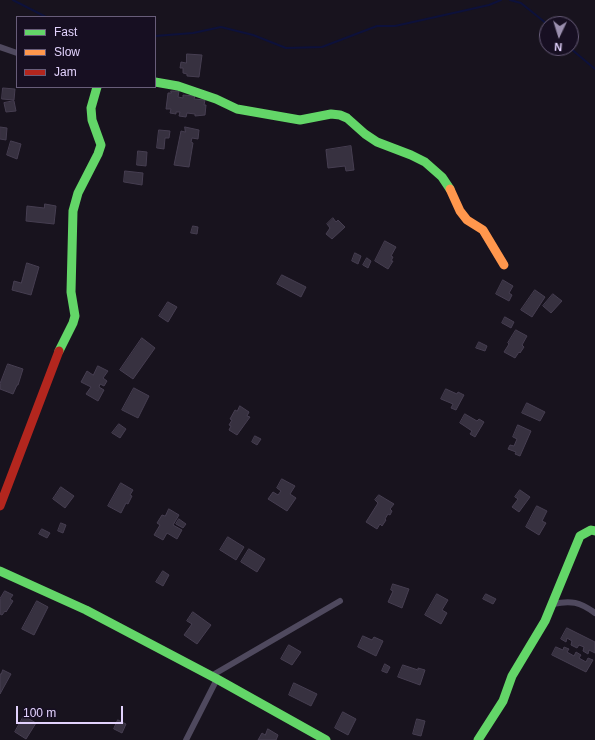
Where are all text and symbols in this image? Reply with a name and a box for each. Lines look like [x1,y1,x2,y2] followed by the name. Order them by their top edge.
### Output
[16,16,156,88] legend
[539,16,579,56] north arrow
[54,25,77,39] text: Fast
[554,41,563,53] text: N
[54,45,80,59] text: Slow
[54,65,77,79] text: Jam
[18,698,125,724] scale bar
[23,706,56,720] text: 100 m

